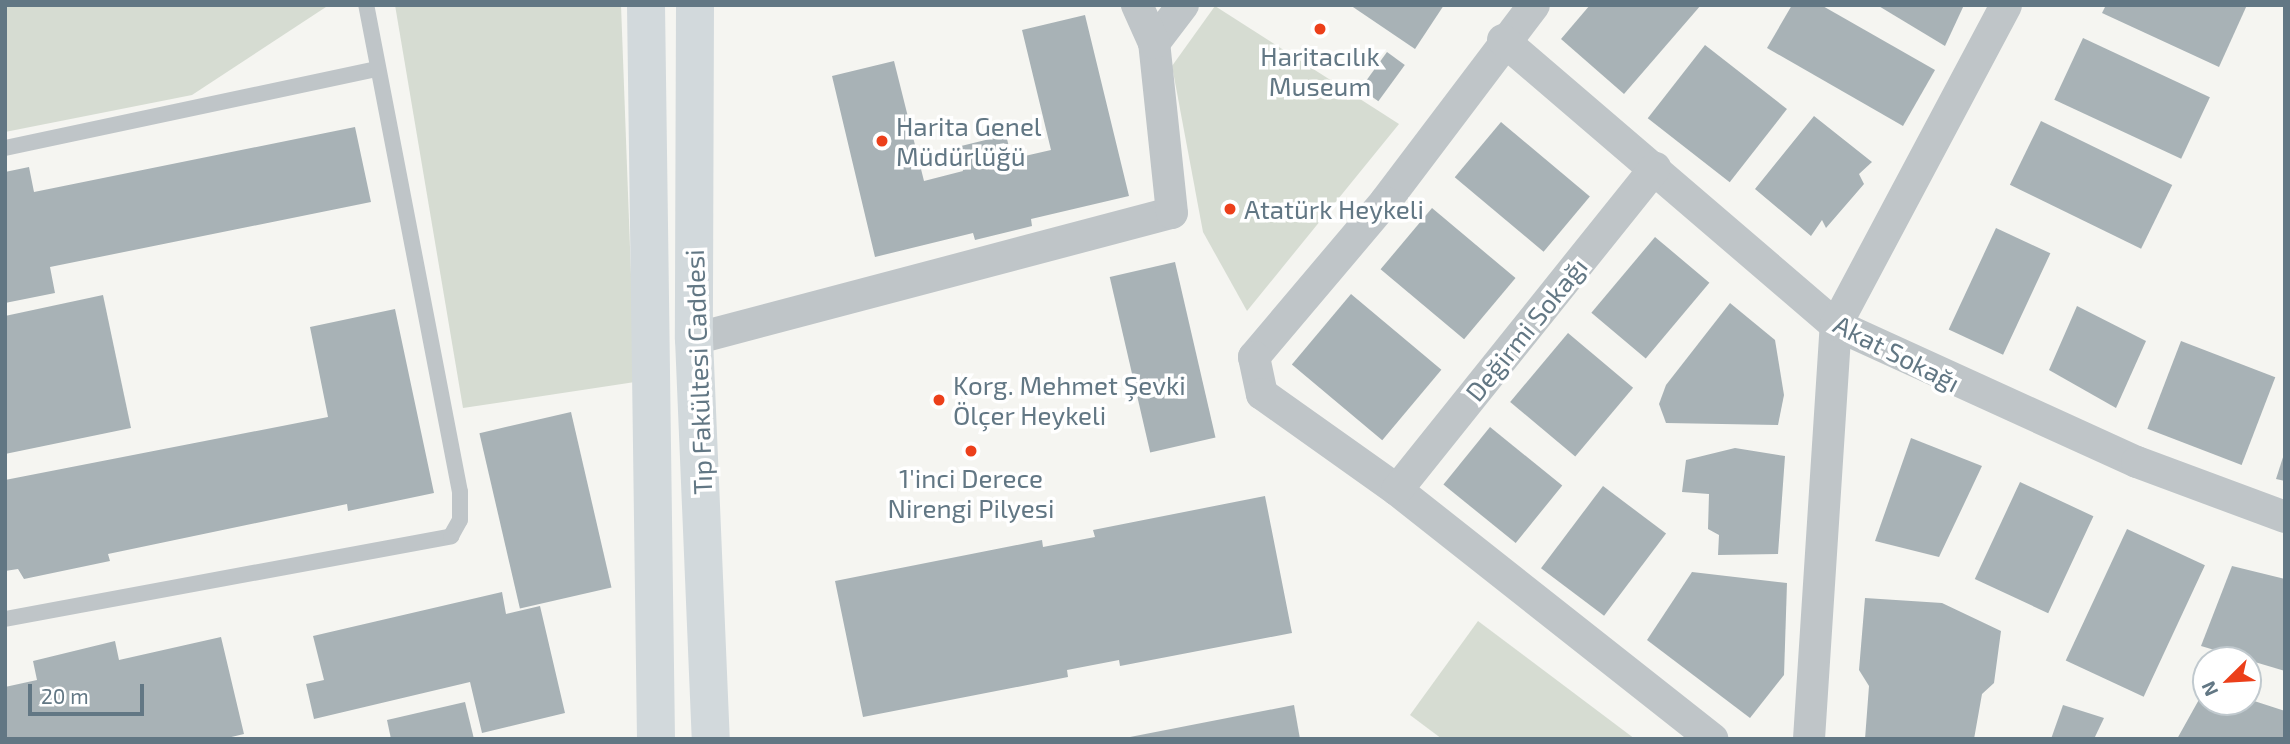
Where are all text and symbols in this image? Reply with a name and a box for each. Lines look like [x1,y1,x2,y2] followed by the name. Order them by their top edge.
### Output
[1312,21,1328,37] marker: Haritacılık Museum
[1260,40,1380,102] place label: Haritacılık Museum
[896,110,1042,172] place label: Harita Genel Müdürlüğü
[874,133,890,149] marker: Harita Genel Müdürlüğü
[1244,193,1424,225] place label: Atatürk Heykeli
[1222,201,1238,217] marker: Atatürk Heykeli
[678,249,718,495] street label: Tıp Fakültesi Caddesi
[1459,251,1593,407] street label: Değirmi Sokağı
[1829,308,1965,398] street label: Akat Sokağı
[953,369,1186,430] place label: Korg. Mehmet Şevki Ölçer Heykeli
[931,392,947,408] marker: Korg. Mehmet Şevki Ölçer Heykeli
[963,443,979,459] marker: 1'inci Derece Nirengi Pilyesi
[888,462,1054,524] place label: 1'inci Derece Nirengi Pilyesi
[2192,646,2262,716] north arrow
[32,670,147,714] scale bar
[2196,678,2222,700] text: N
[41,683,89,708] text: 20 m

